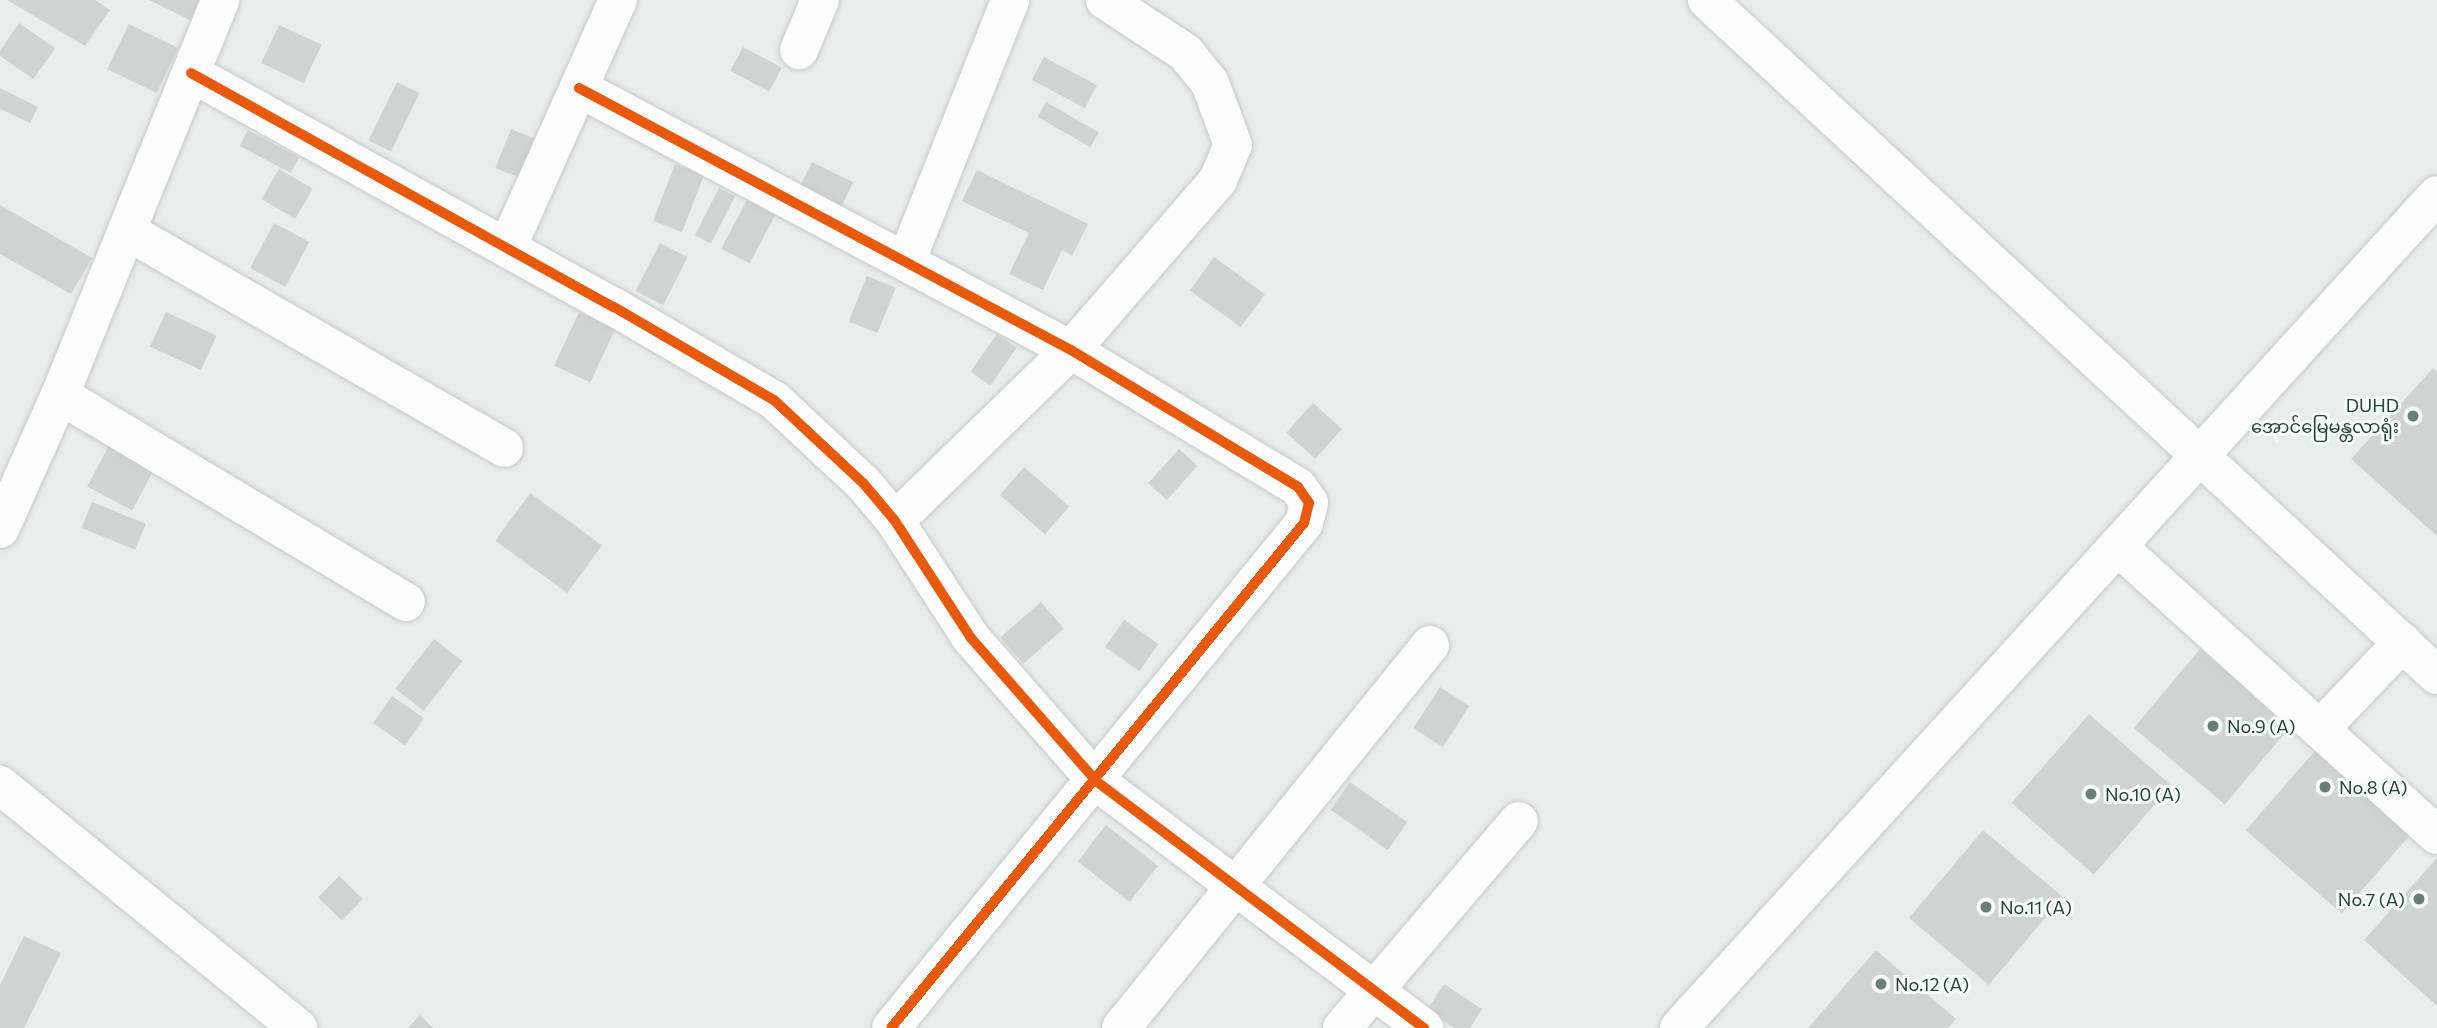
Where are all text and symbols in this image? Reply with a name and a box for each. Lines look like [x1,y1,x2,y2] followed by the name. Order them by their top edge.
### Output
[2251,395,2399,438] place label: DUHD အောင်မြေမန္တလာရုံး
[2405,408,2421,424] marker: DUHD အောင်မြေမန္တလာရုံး
[2227,715,2295,737] place label: No.9 (A)
[2205,718,2221,734] marker: No.9 (A)
[2339,776,2407,798] place label: No.8 (A)
[2317,779,2333,795] marker: No.8 (A)
[2105,783,2181,805] place label: No.10 (A)
[2083,786,2099,802] marker: No.10 (A)
[2338,888,2405,910] place label: No.7 (A)
[2411,891,2427,907] marker: No.7 (A)
[2000,896,2072,918] place label: No.11 (A)
[1978,899,1994,915] marker: No.11 (A)
[1895,973,1969,995] place label: No.12 (A)
[1873,976,1889,992] marker: No.12 (A)

